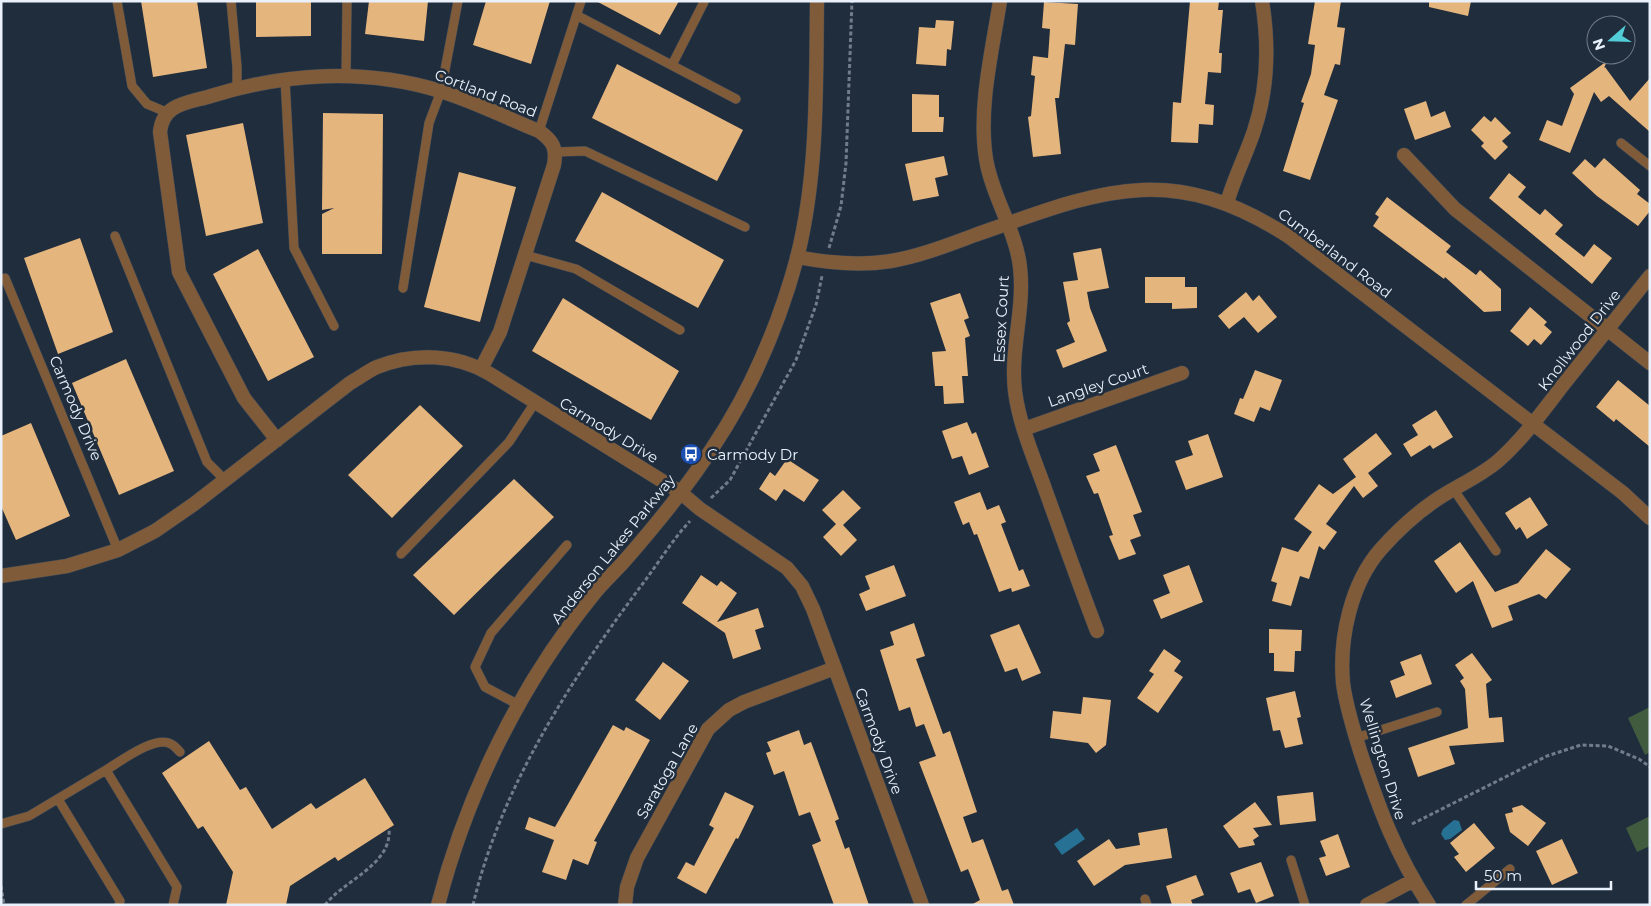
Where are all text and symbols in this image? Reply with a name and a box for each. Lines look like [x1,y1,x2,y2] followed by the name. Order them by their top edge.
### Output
[1586,15,1636,65] north arrow
[1588,36,1609,53] text: N
[432,65,540,121] street label: Cortland Road
[1274,204,1396,302] street label: Cumberland Road
[989,275,1013,363] street label: Essex Court
[1534,286,1624,394] street label: Knollwood Drive
[45,353,107,463] street label: Carmody Drive
[1045,359,1151,411] street label: Langley Court
[556,393,662,467] street label: Carmody Drive
[679,442,703,466] bus stop icon: Carmody Dr
[707,445,798,464] place label: Carmody Dr
[547,470,680,628] street label: Anderson Lakes Parkway
[851,685,907,797] street label: Carmody Drive
[1355,696,1411,822] street label: Wellington Drive
[632,720,702,822] street label: Saratoga Lane
[1476,858,1611,890] scale bar
[1484,866,1522,885] text: 50 m

